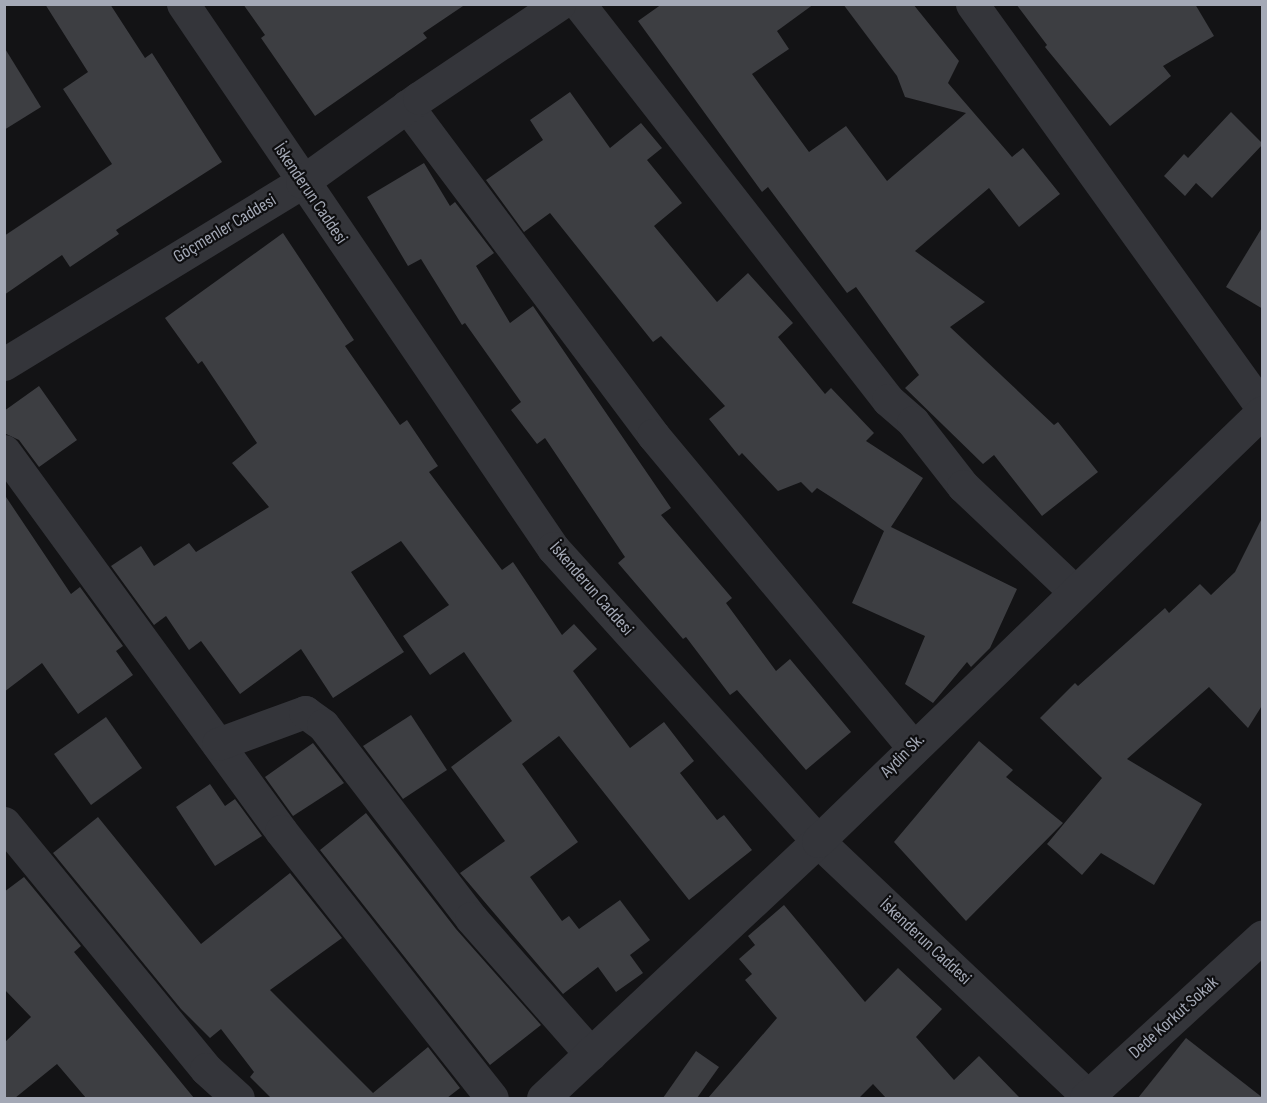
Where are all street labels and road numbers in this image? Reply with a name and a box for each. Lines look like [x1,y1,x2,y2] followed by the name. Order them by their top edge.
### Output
[268,139,352,249] street label: İskenderun Caddesi
[170,190,280,268] street label: Göçmenler Caddesi
[544,538,638,640] street label: İskenderun Caddesi
[876,729,930,783] street label: Aydin Sk.
[875,894,975,990] street label: İskenderun Caddesi
[1125,972,1223,1064] street label: Dede Korkut Sokak

